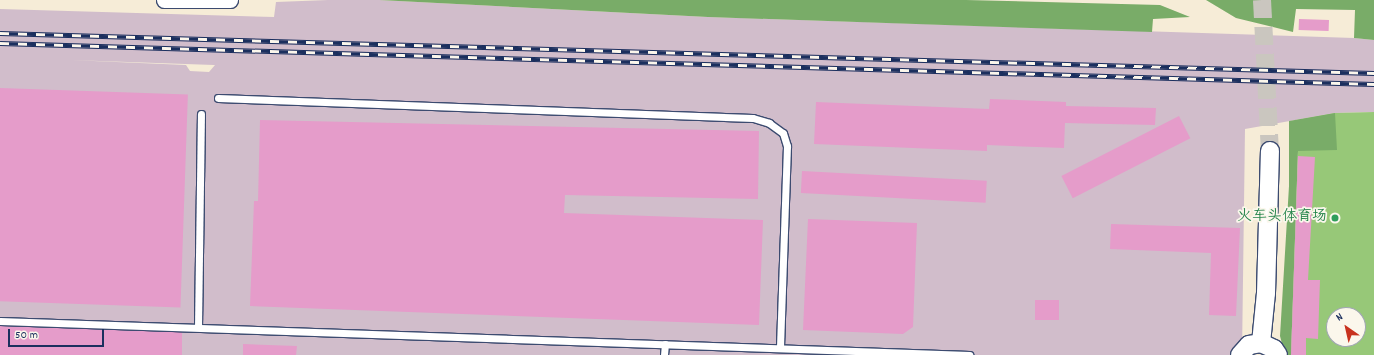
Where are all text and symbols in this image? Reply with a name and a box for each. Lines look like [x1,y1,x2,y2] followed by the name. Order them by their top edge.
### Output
[1237,209,1327,227] place label: 火车头体育场
[1330,213,1340,223] marker: 火车头体育场
[1326,307,1366,347] north arrow
[1333,310,1347,326] text: N
[10,321,106,347] scale bar
[15,327,38,344] text: 50 m

